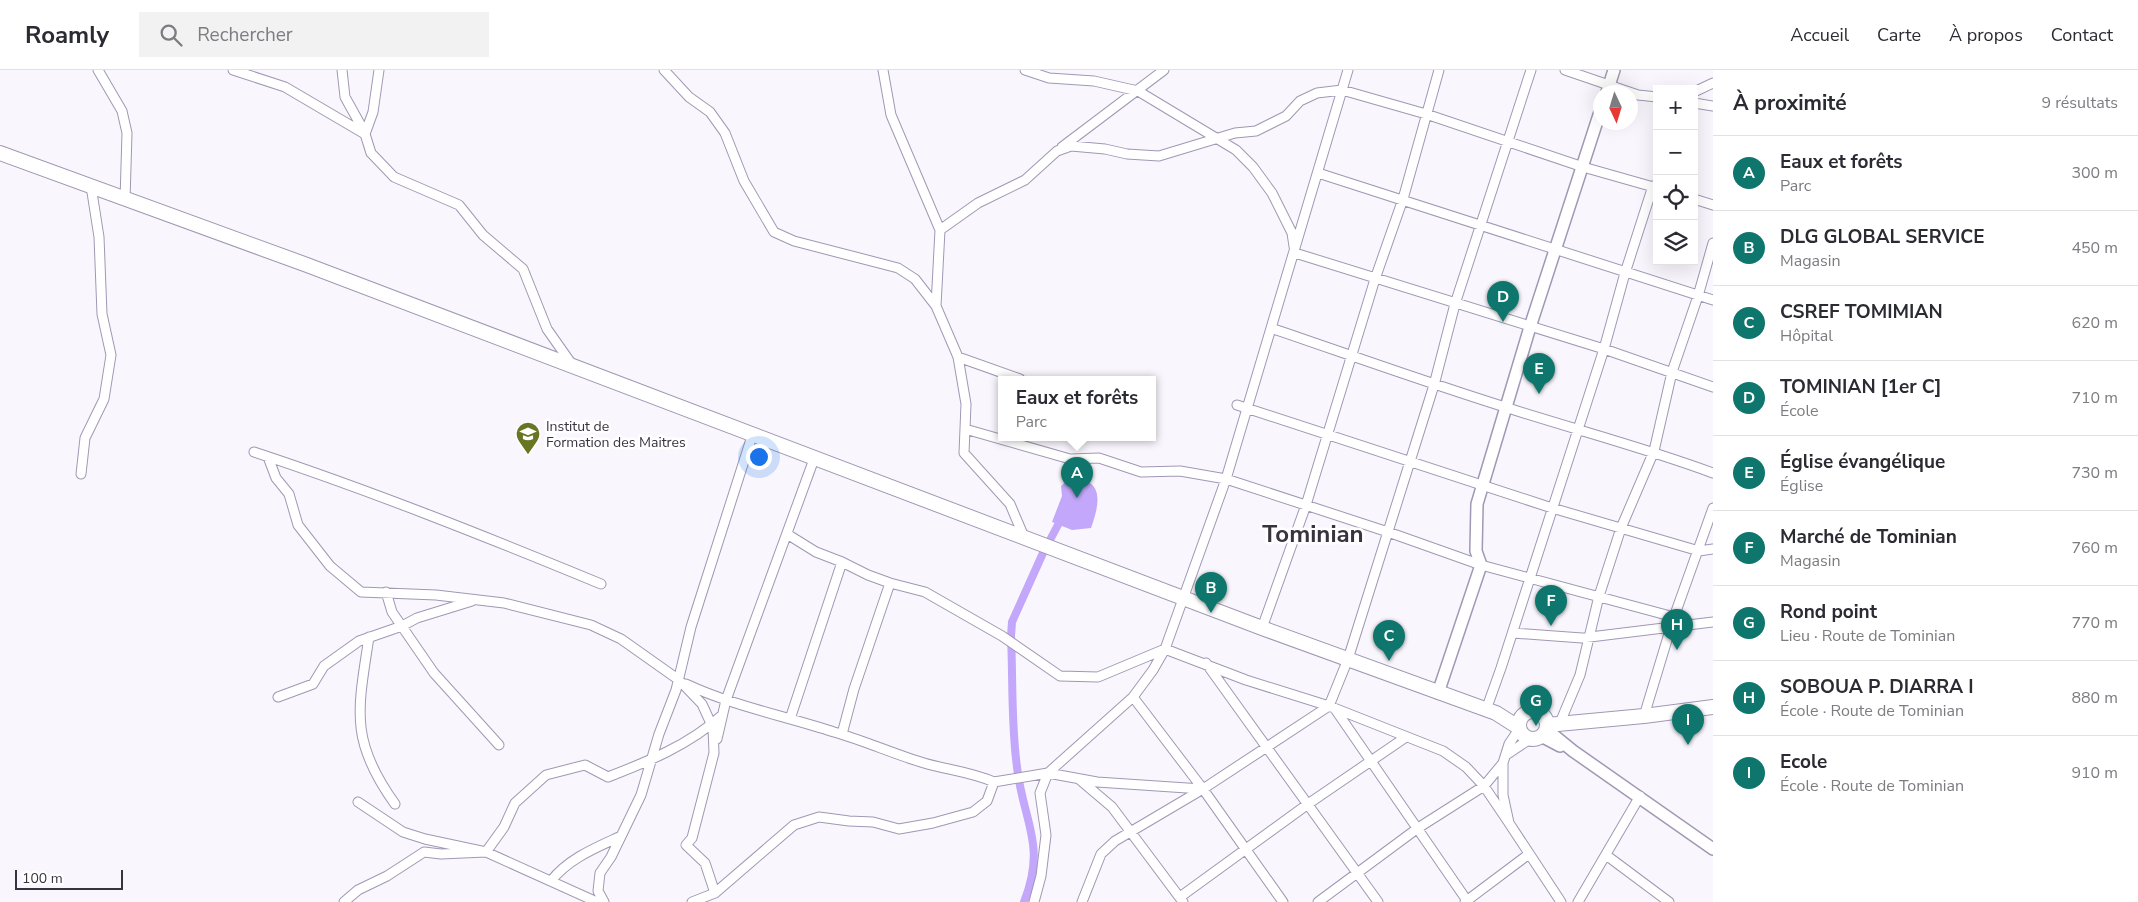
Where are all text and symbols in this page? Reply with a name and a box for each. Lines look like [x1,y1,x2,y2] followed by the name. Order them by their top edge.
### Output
[139,12,489,57] search box
[25,19,109,51] text: Roamly
[157,21,185,49] icon: search
[197,22,293,48] text: Rechercher
[1790,23,1849,47] text: Accueil
[1877,23,1921,47] text: Carte
[1949,23,2023,47] text: À propos
[2051,23,2113,47] text: Contact
[1593,85,1638,130] north arrow
[1653,85,1698,265] map controls
[1653,85,1698,130] button: +
[1733,89,1847,117] text: À proximité
[2042,92,2118,114] text: 9 résultats
[1653,130,1698,175] button: −
[1780,149,1903,175] text: Eaux et forêts
[1743,162,1755,184] text: A
[2071,162,2118,184] text: 300 m
[1653,175,1698,220] button: locate
[1780,175,1811,197] text: Parc
[1653,220,1698,265] button: layers
[1780,224,1985,250] text: DLG GLOBAL SERVICE
[1743,237,1755,259] text: B
[2071,237,2118,259] text: 450 m
[1780,250,1841,272] text: Magasin
[1487,281,1519,322] pin: D
[1780,299,1943,325] text: CSREF TOMIMIAN
[1744,312,1754,334] text: C
[2071,312,2118,334] text: 620 m
[1780,325,1833,347] text: Hôpital
[1523,353,1555,394] pin: E
[1780,374,1941,400] text: TOMINIAN [1er C]
[998,376,1156,441] popup
[1016,385,1138,411] text: Eaux et forêts
[1743,387,1755,409] text: D
[2071,387,2118,409] text: 710 m
[1780,400,1819,422] text: École
[1016,411,1047,433] text: Parc
[546,417,686,452] place label: Institut de Formation des Maitres
[515,421,541,455] school or university icon: Institut de Formation des Maitres
[746,444,772,470] your location
[1780,449,1945,475] text: Église évangélique
[1061,457,1093,498] pin: A
[1744,462,1754,484] text: E
[2071,462,2118,484] text: 730 m
[1780,475,1823,497] text: Église
[1262,518,1364,550] district label: Tominian
[1780,524,1957,550] text: Marché de Tominian
[1745,537,1754,559] text: F
[2071,537,2118,559] text: 760 m
[1780,550,1841,572] text: Magasin
[1195,572,1227,613] pin: B
[1535,585,1567,626] pin: F
[1780,599,1877,625] text: Rond point
[1661,609,1693,650] pin: H
[1743,612,1755,634] text: G
[2071,612,2118,634] text: 770 m
[1373,620,1405,661] pin: C
[1780,625,1955,647] text: Lieu · Route de Tominian
[1780,674,1974,700] text: SOBOUA P. DIARRA I
[1520,685,1552,726] pin: G
[1743,687,1755,709] text: H
[2071,687,2118,709] text: 880 m
[1780,700,1964,722] text: École · Route de Tominian
[1672,704,1704,745] pin: I
[1780,749,1827,775] text: Ecole
[1747,762,1751,784] text: I
[2071,762,2118,784] text: 910 m
[1780,775,1964,797] text: École · Route de Tominian
[15,867,122,890] scale bar
[22,869,63,888] text: 100 m

